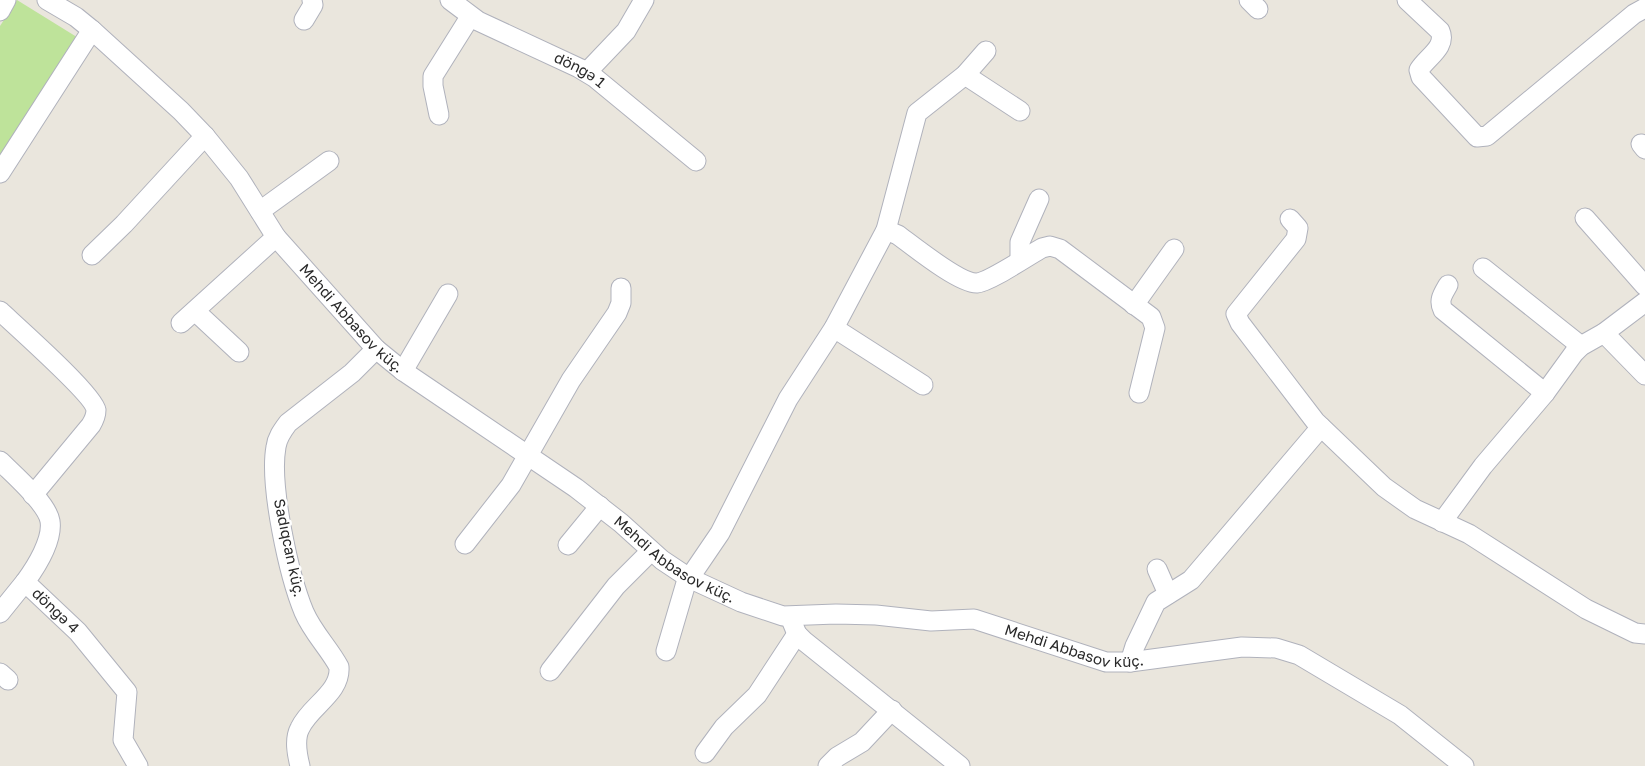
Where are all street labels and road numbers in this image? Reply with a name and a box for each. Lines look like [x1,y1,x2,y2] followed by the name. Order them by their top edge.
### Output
[552,48,610,91] street label: döngə 1
[296,260,408,376] street label: Mehdi Abbasov küç.
[271,497,309,599] street label: Sadıqcan küç.
[611,511,738,606] street label: Mehdi Abbasov küç.
[29,584,83,636] street label: döngə 4
[1003,620,1145,671] street label: Mehdi Abbasov küç.

